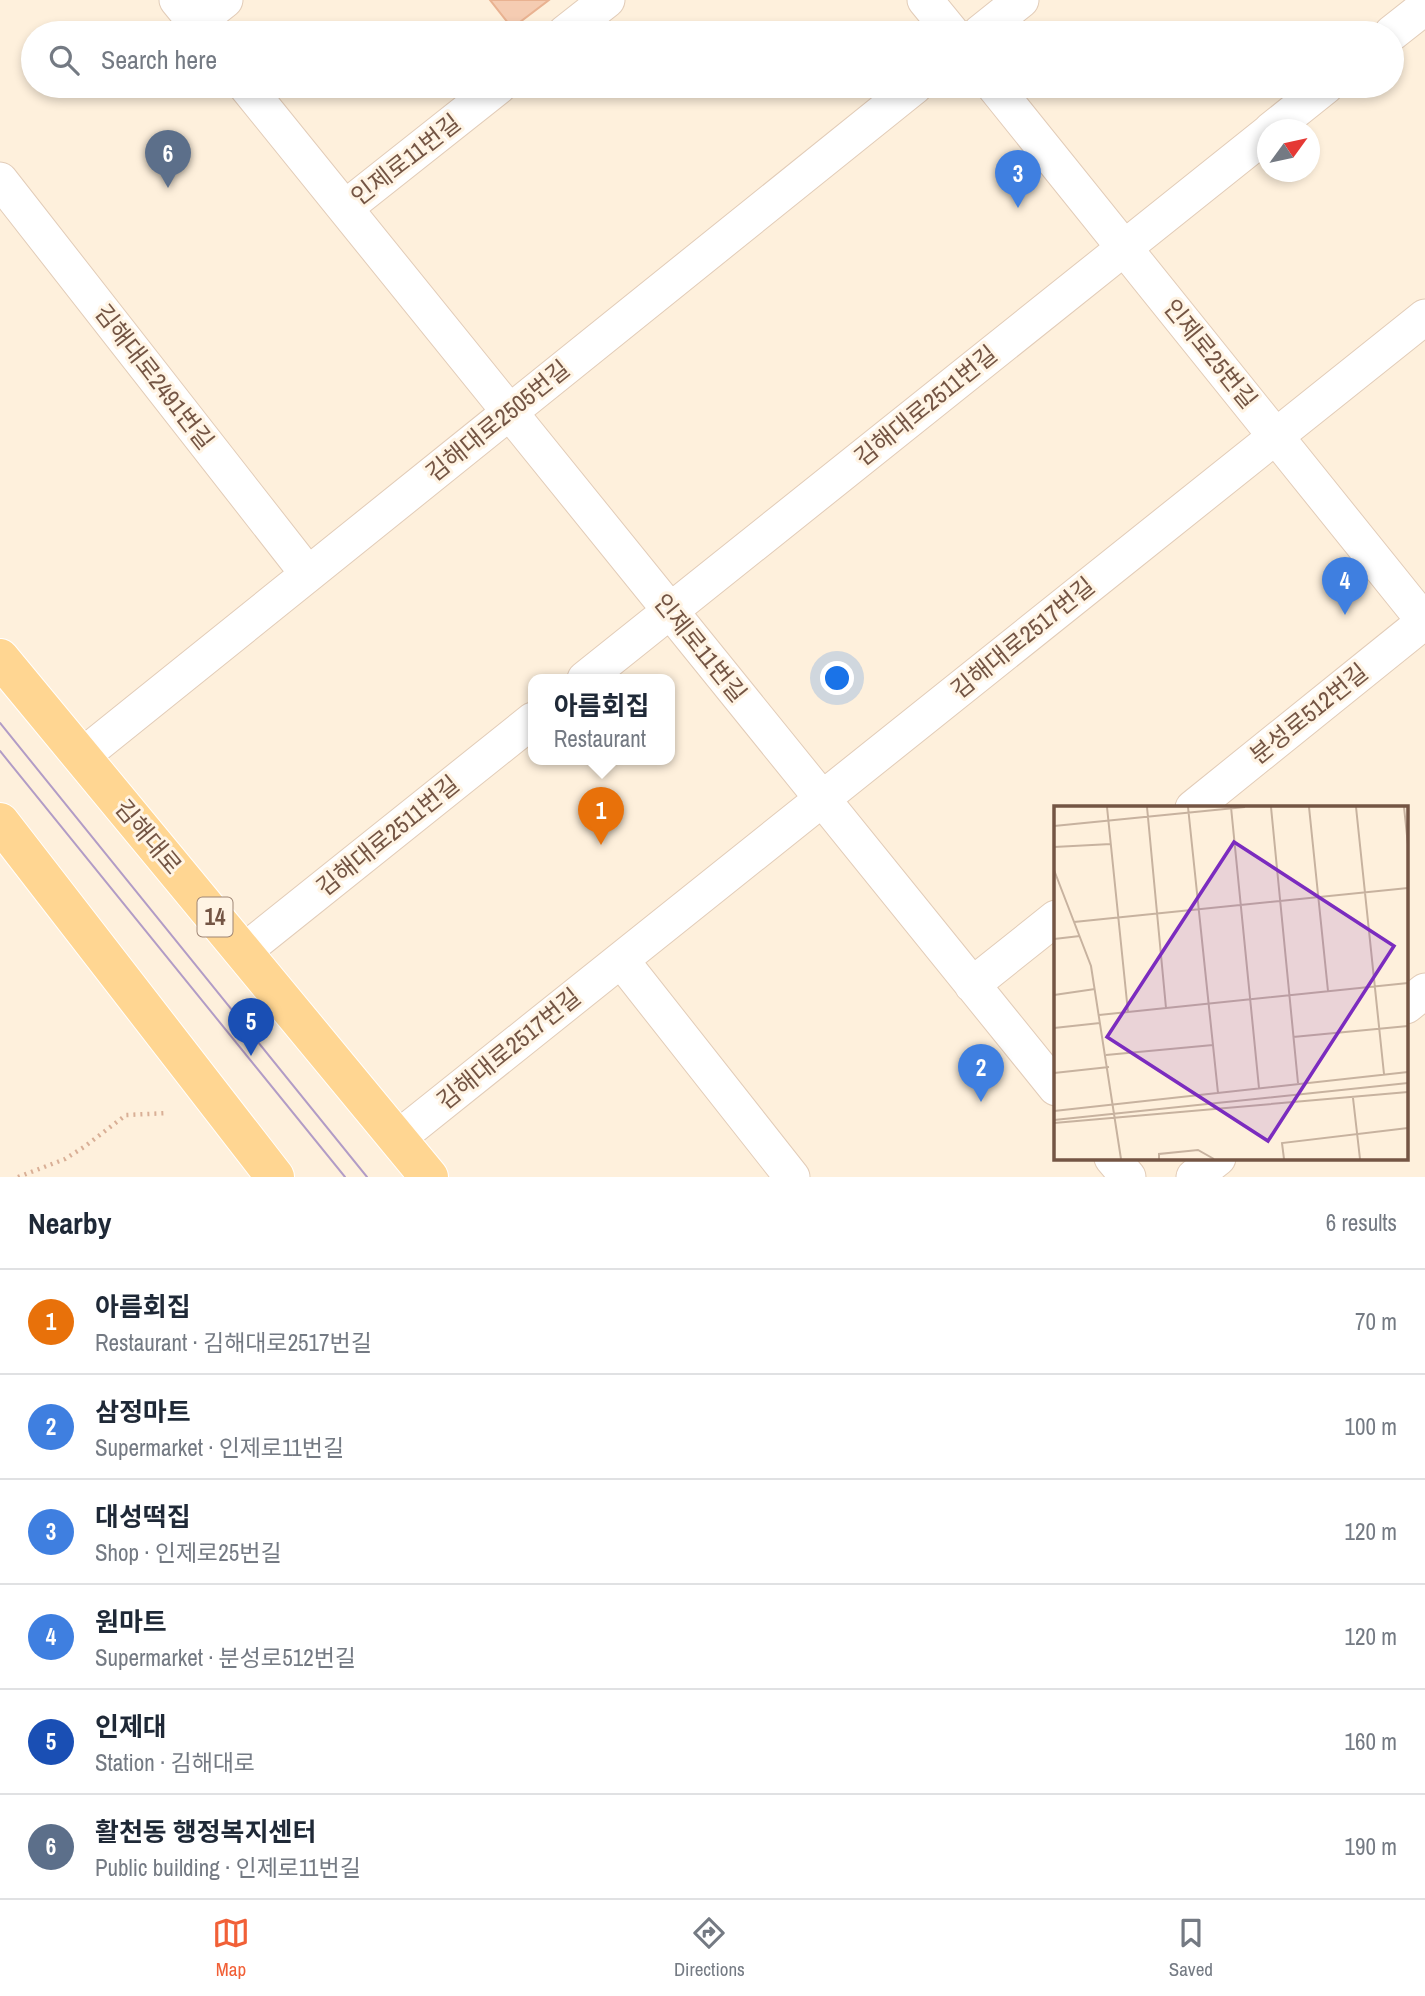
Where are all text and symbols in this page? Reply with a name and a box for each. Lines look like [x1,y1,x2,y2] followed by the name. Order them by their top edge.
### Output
[21,21,1404,98] search box
[45,41,83,79] icon: search
[101,42,217,77] text: Search here
[344,106,467,212] street label: 인제로11번길
[1257,119,1320,182] north arrow
[145,130,191,188] pin: 6
[995,150,1041,208] pin: 3
[1157,292,1265,415] street label: 인제로25번길
[88,297,222,456] street label: 김해대로2491번길
[847,338,1003,473] street label: 김해대로2511번길
[419,352,576,488] street label: 김해대로2505번길
[1322,557,1368,615] pin: 4
[944,569,1101,705] street label: 김해대로2517번길
[647,586,754,708] street label: 인제로11번길
[1243,656,1374,771] street label: 분성로512번길
[820,661,854,695] your location
[528,674,675,765] popup
[554,688,649,723] text: 아름회집
[554,723,646,754] text: Restaurant
[309,768,465,903] street label: 김해대로2511번길
[578,787,624,845] pin: 1
[108,792,189,880] street label: 김해대로
[1054,806,1408,1160] inset map
[198,898,232,936] road number: 14
[430,980,587,1116] street label: 김해대로2517번길
[228,998,274,1056] pin: 5
[958,1044,1004,1102] pin: 2
[28,1203,111,1243] text: Nearby
[1326,1207,1397,1238] text: 6 results
[95,1289,191,1324] text: 아름회집
[46,1306,56,1337] text: 1
[1355,1306,1397,1337] text: 70 m
[95,1327,372,1358] text: Restaurant · 김해대로2517번길
[95,1394,191,1429] text: 삼정마트
[46,1411,56,1442] text: 2
[1345,1411,1397,1442] text: 100 m
[95,1432,344,1463] text: Supermarket · 인제로11번길
[95,1499,191,1534] text: 대성떡집
[46,1516,56,1547] text: 3
[1345,1516,1397,1547] text: 120 m
[95,1537,282,1568] text: Shop · 인제로25번길
[95,1604,167,1639] text: 원마트
[46,1621,56,1652] text: 4
[1345,1621,1397,1652] text: 120 m
[95,1642,356,1673] text: Supermarket · 분성로512번길
[95,1709,167,1744] text: 인제대
[46,1726,56,1757] text: 5
[1345,1726,1397,1757] text: 160 m
[95,1747,255,1778] text: Station · 김해대로
[95,1814,316,1849] text: 활천동 행정복지센터
[46,1831,56,1862] text: 6
[1345,1831,1397,1862] text: 190 m
[95,1852,361,1883] text: Public building · 인제로11번길
[212,1914,250,1982] tab: Map
[674,1914,745,1982] tab: Directions
[1169,1914,1213,1982] tab: Saved

